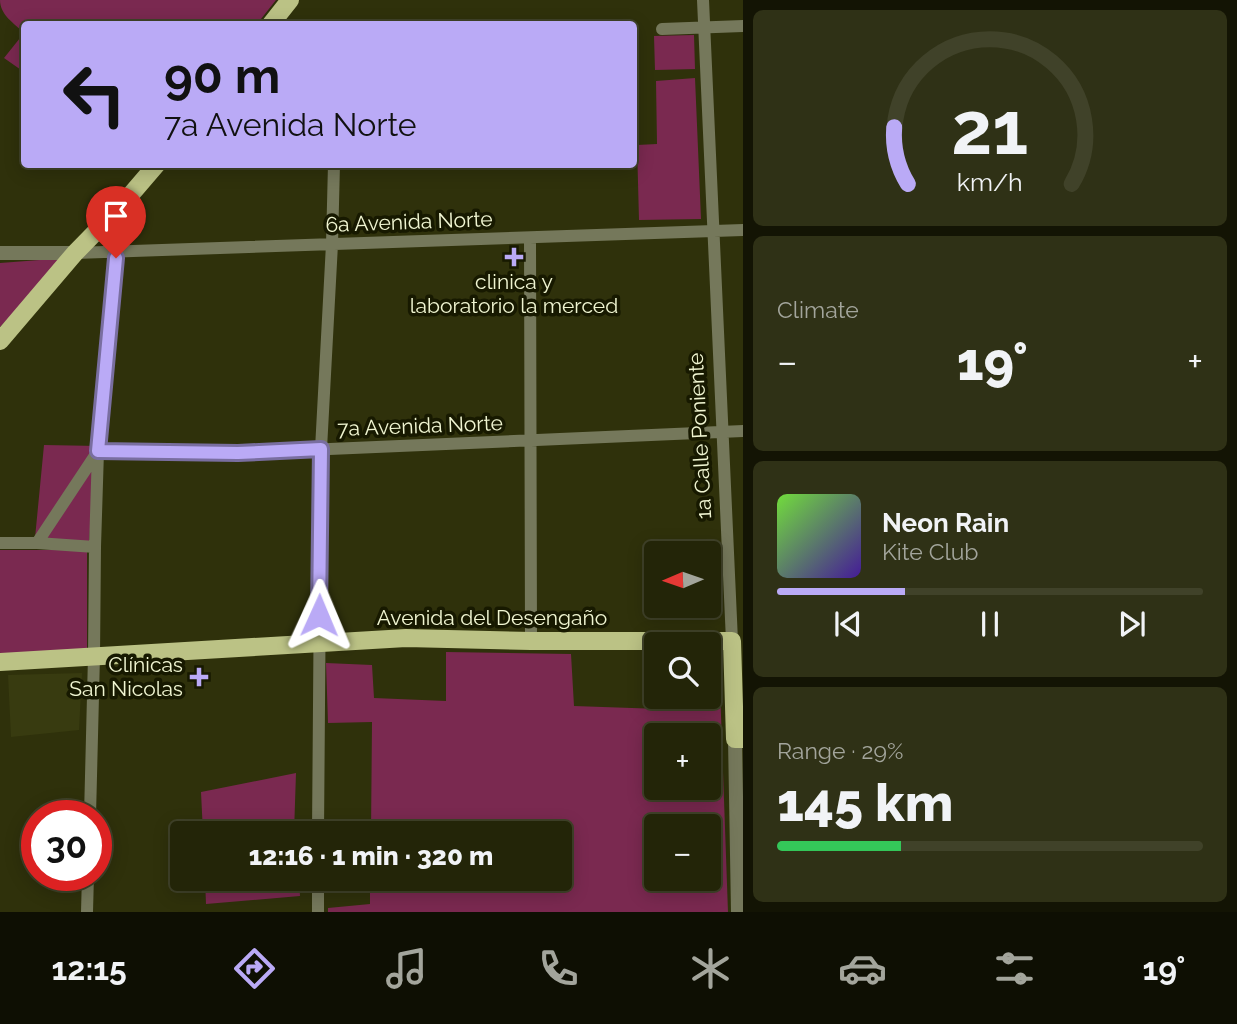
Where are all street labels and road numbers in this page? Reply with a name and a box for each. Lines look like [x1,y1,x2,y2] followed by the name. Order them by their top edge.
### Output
[325,206,493,237] street label: 6a Avenida Norte
[683,352,716,520] street label: 1a Calle Poniente
[337,410,503,441] street label: 7a Avenida Norte
[377,605,607,630] street label: Avenida del Desengaño

